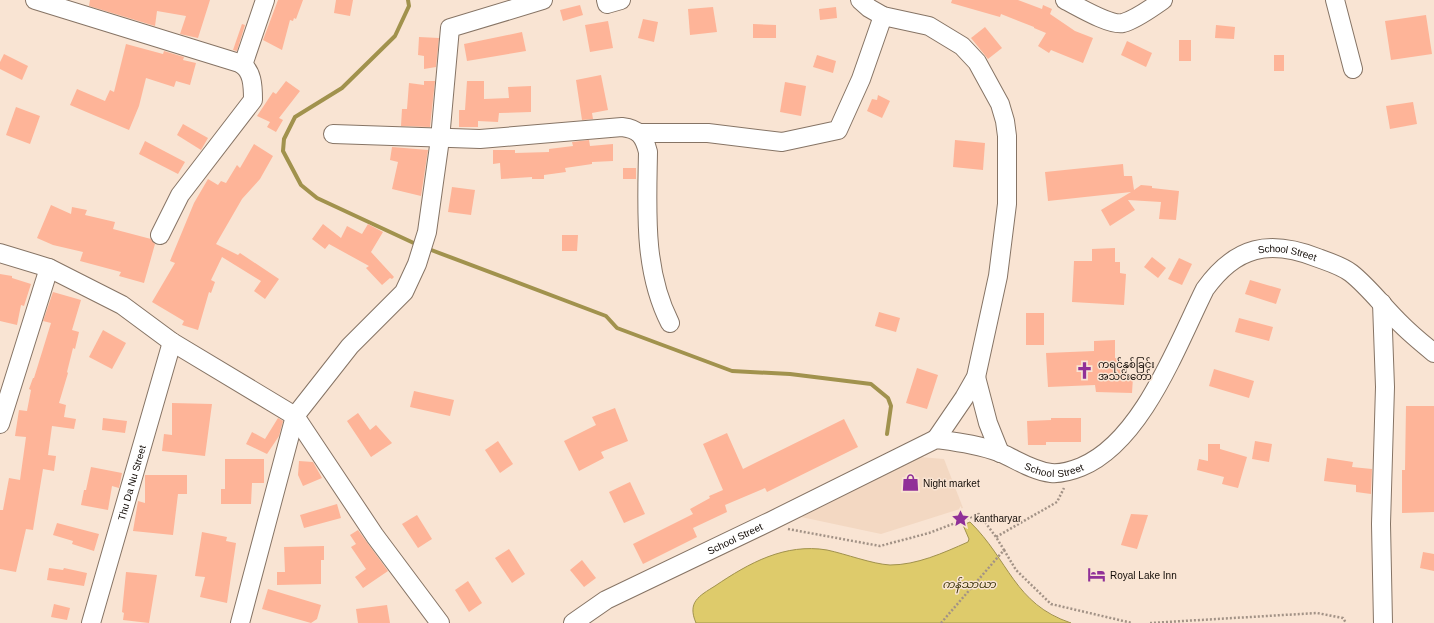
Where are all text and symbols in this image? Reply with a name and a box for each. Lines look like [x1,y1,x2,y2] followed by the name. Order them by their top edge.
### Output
[1257,243,1319,263] street label: School Street
[1098,357,1155,382] place label: ကရင်နှစ်ခြင်း အသင်းတော်
[1075,360,1095,380] church icon: ကရင်နှစ်ခြင်း အသင်းတော်
[115,444,148,522] street label: Thu Da Nu Street
[1023,460,1085,479] street label: School Street
[900,473,920,493] shop icon: Night market
[923,478,980,489] place label: Night market
[951,508,971,528] place icon: kantharyar
[974,513,1022,524] place label: kantharyar
[705,520,764,556] street label: School Street
[1087,565,1107,585] hotel icon: Royal Lake Inn
[1110,570,1177,581] place label: Royal Lake Inn
[942,576,997,594] water label: ကန်သာယာ

